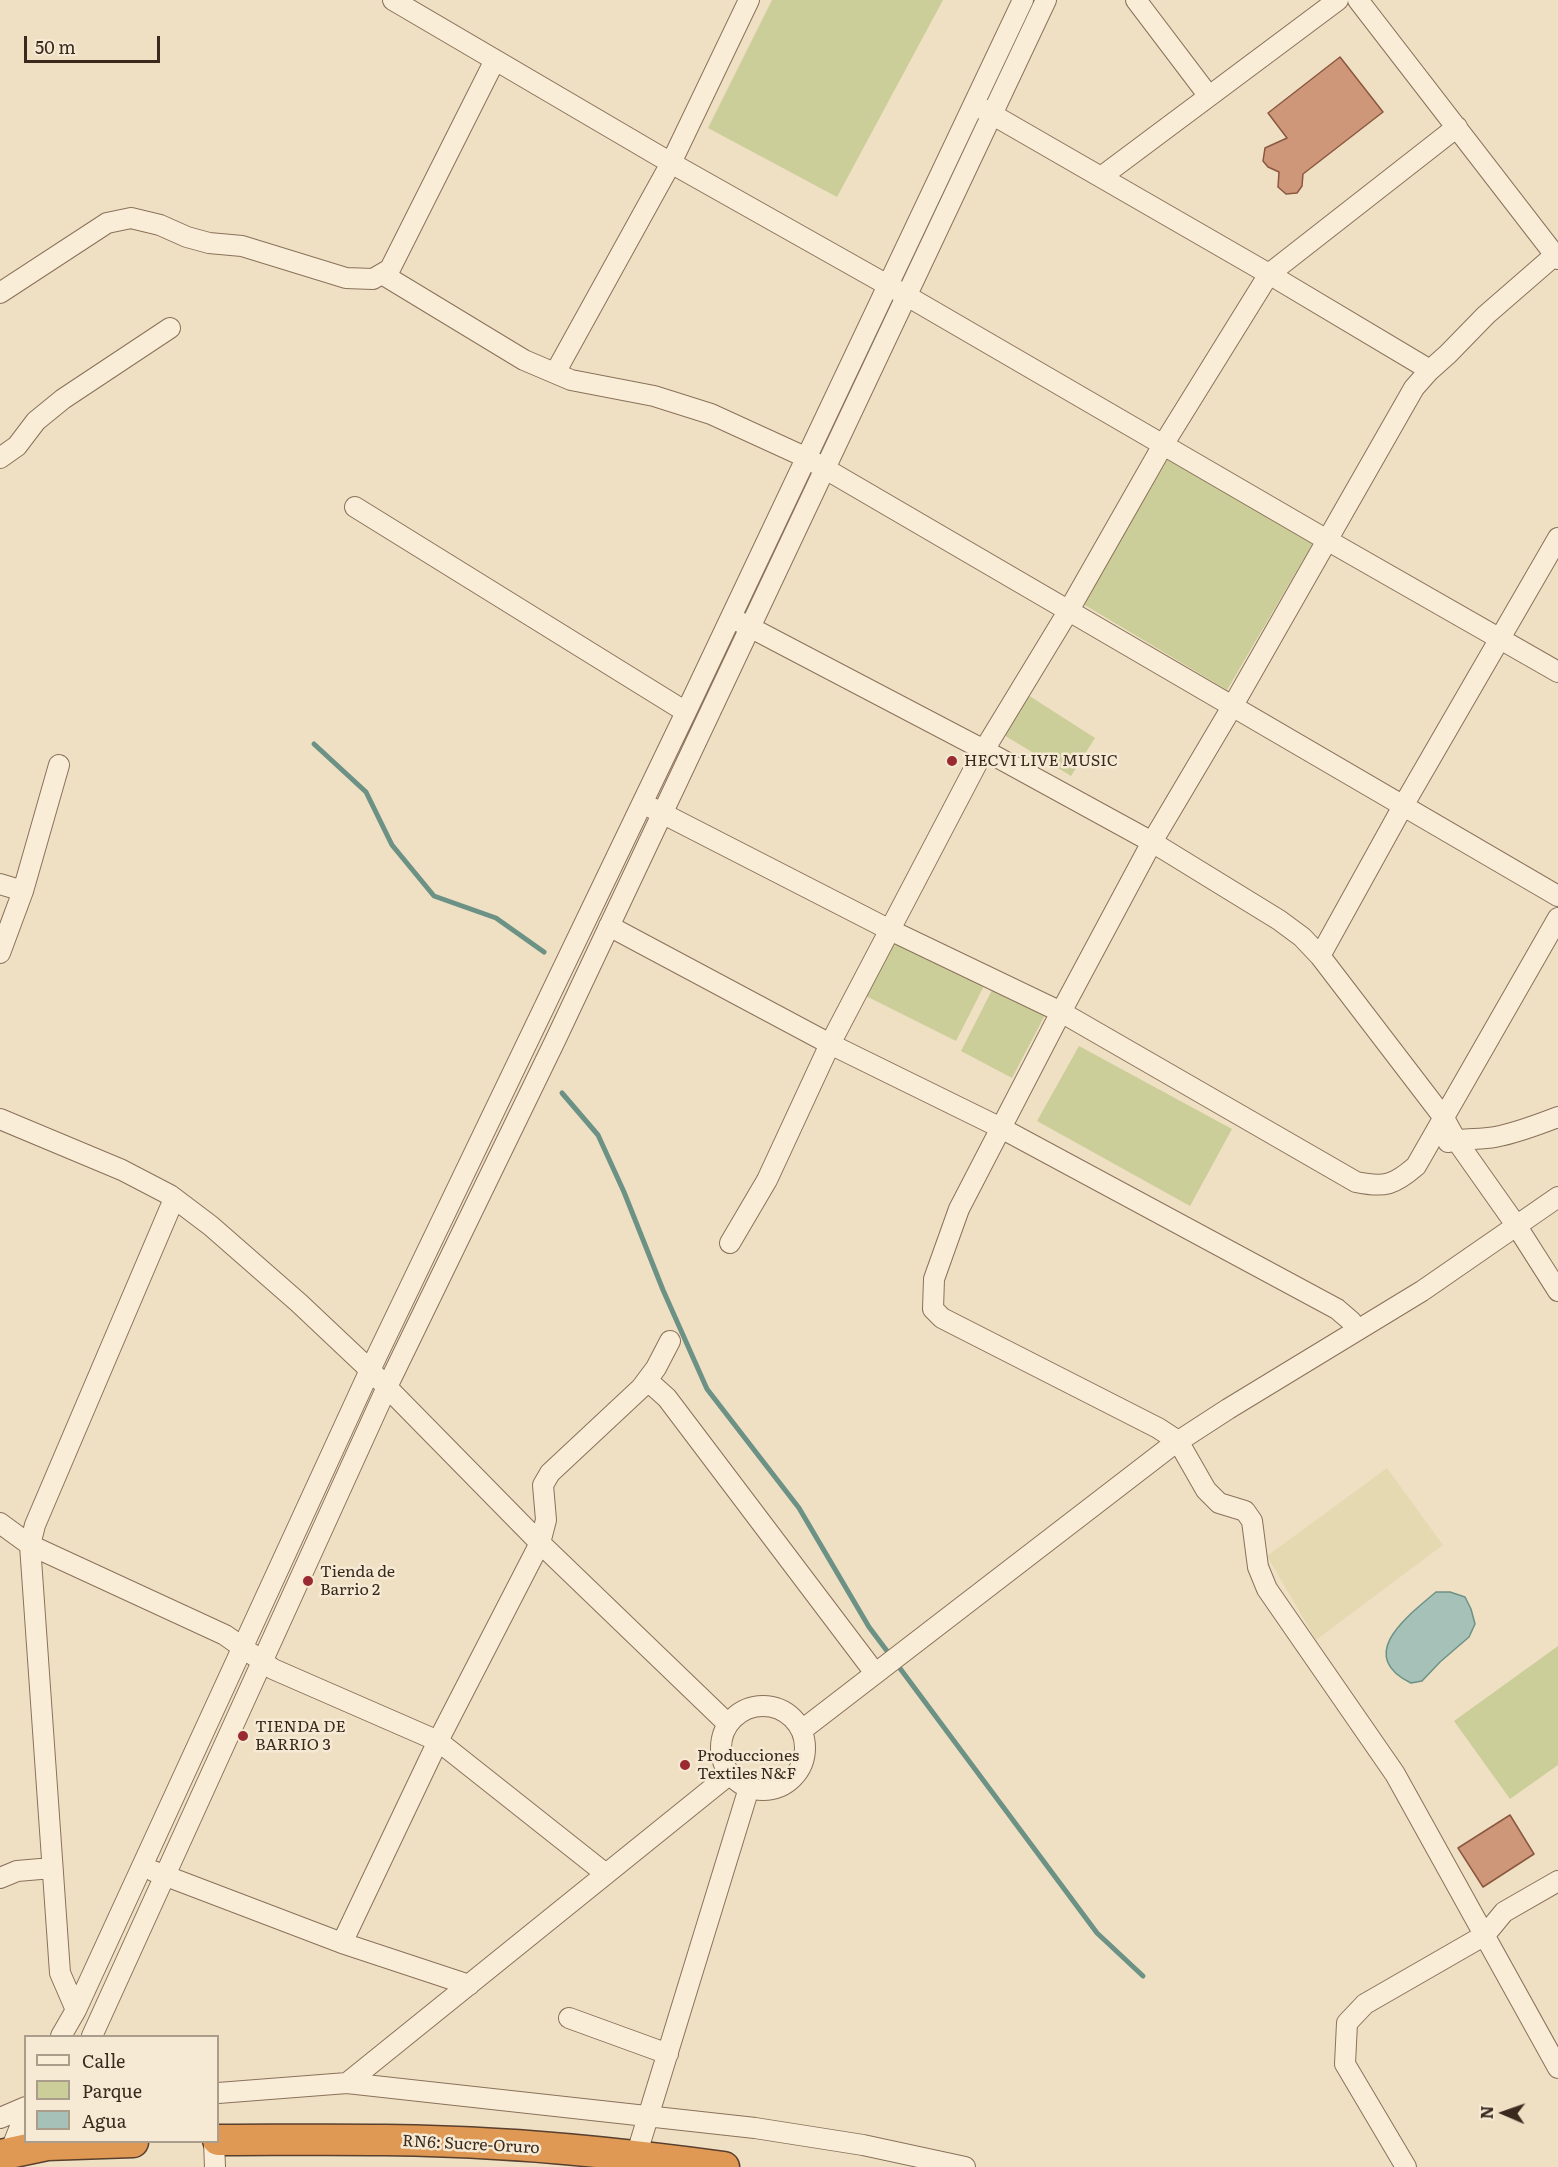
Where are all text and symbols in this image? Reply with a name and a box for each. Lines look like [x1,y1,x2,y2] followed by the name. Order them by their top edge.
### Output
[27,24,164,62] scale bar
[35,33,76,60] text: 50 m
[964,751,1118,771] place label: HECVI LIVE MUSIC
[945,754,959,768] marker: HECVI LIVE MUSIC
[320,1562,395,1600] place label: Tienda de Barrio 2
[301,1574,315,1588] marker: Tienda de Barrio 2
[255,1717,346,1755] place label: TIENDA DE BARRIO 3
[236,1729,250,1743] marker: TIENDA DE BARRIO 3
[697,1746,799,1784] place label: Producciones Textiles N&F
[678,1758,692,1772] marker: Producciones Textiles N&F
[24,2035,219,2143] legend
[82,2047,125,2074] text: Calle
[82,2077,142,2104] text: Parque
[1474,2083,1534,2143] north arrow
[1474,2105,1498,2120] text: N
[82,2107,126,2134] text: Agua
[402,2132,540,2158] street label: RN6: Sucre-Oruro

